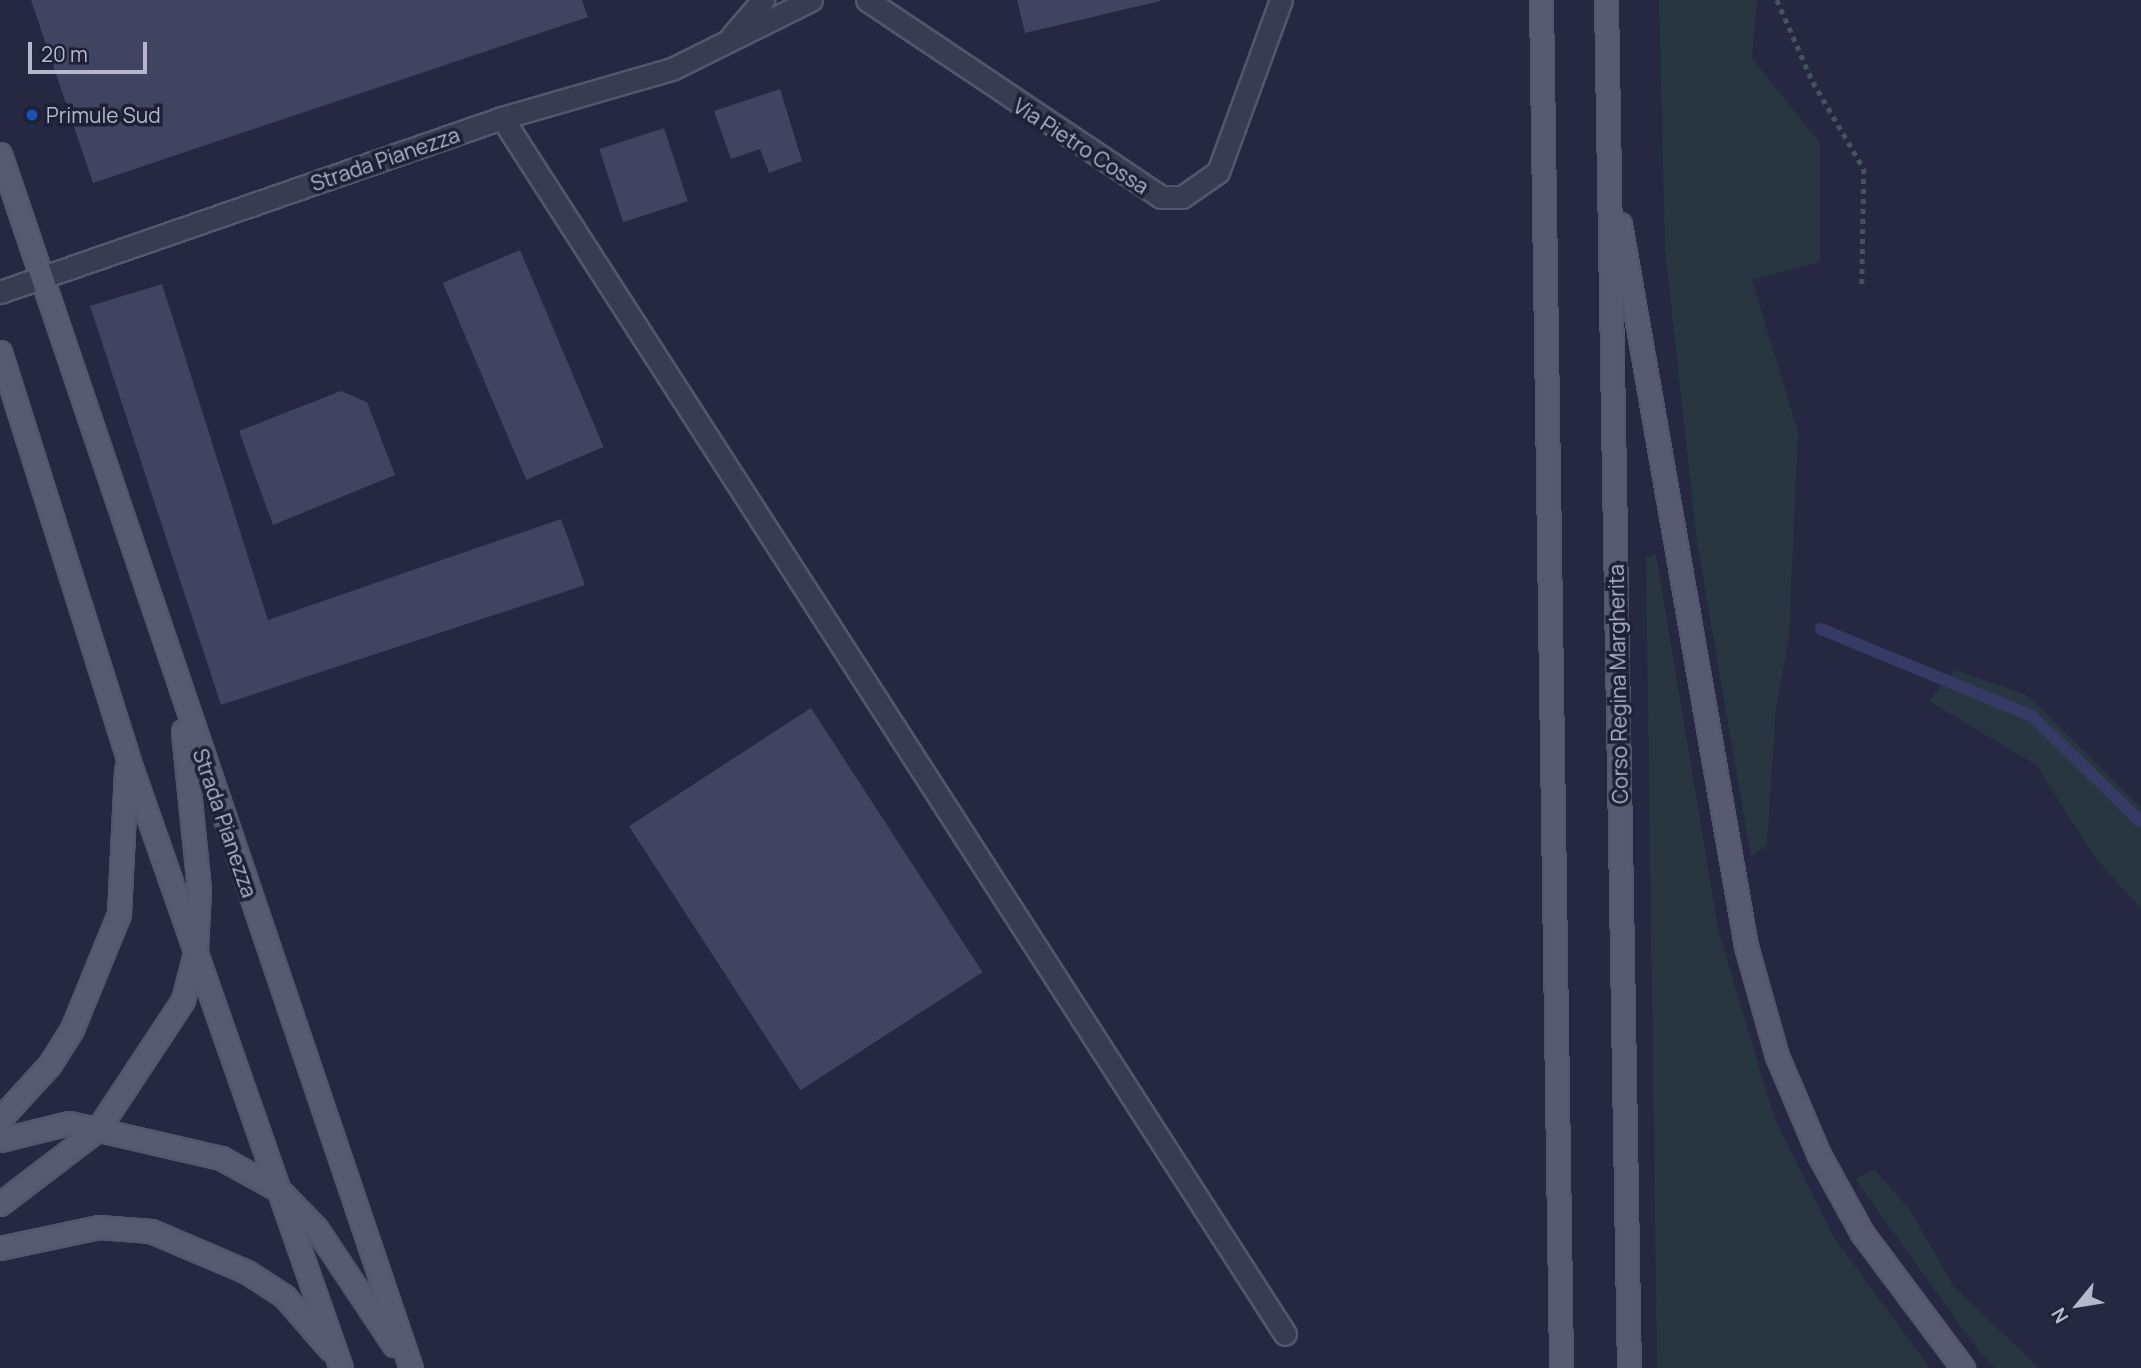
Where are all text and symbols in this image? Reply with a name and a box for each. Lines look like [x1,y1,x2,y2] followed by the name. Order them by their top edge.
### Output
[32,28,150,72] scale bar
[41,40,88,68] text: 20 m
[1009,93,1153,199] street label: Via Pietro Cossa
[46,102,161,128] place label: Primule Sud
[24,107,40,123] marker: Primule Sud
[307,122,463,196] street label: Strada Pianezza
[1603,564,1633,804] street label: Corso Regina Margherita
[188,745,262,901] street label: Strada Pianezza
[2043,1270,2113,1340] north arrow
[2045,1303,2074,1328] text: N

